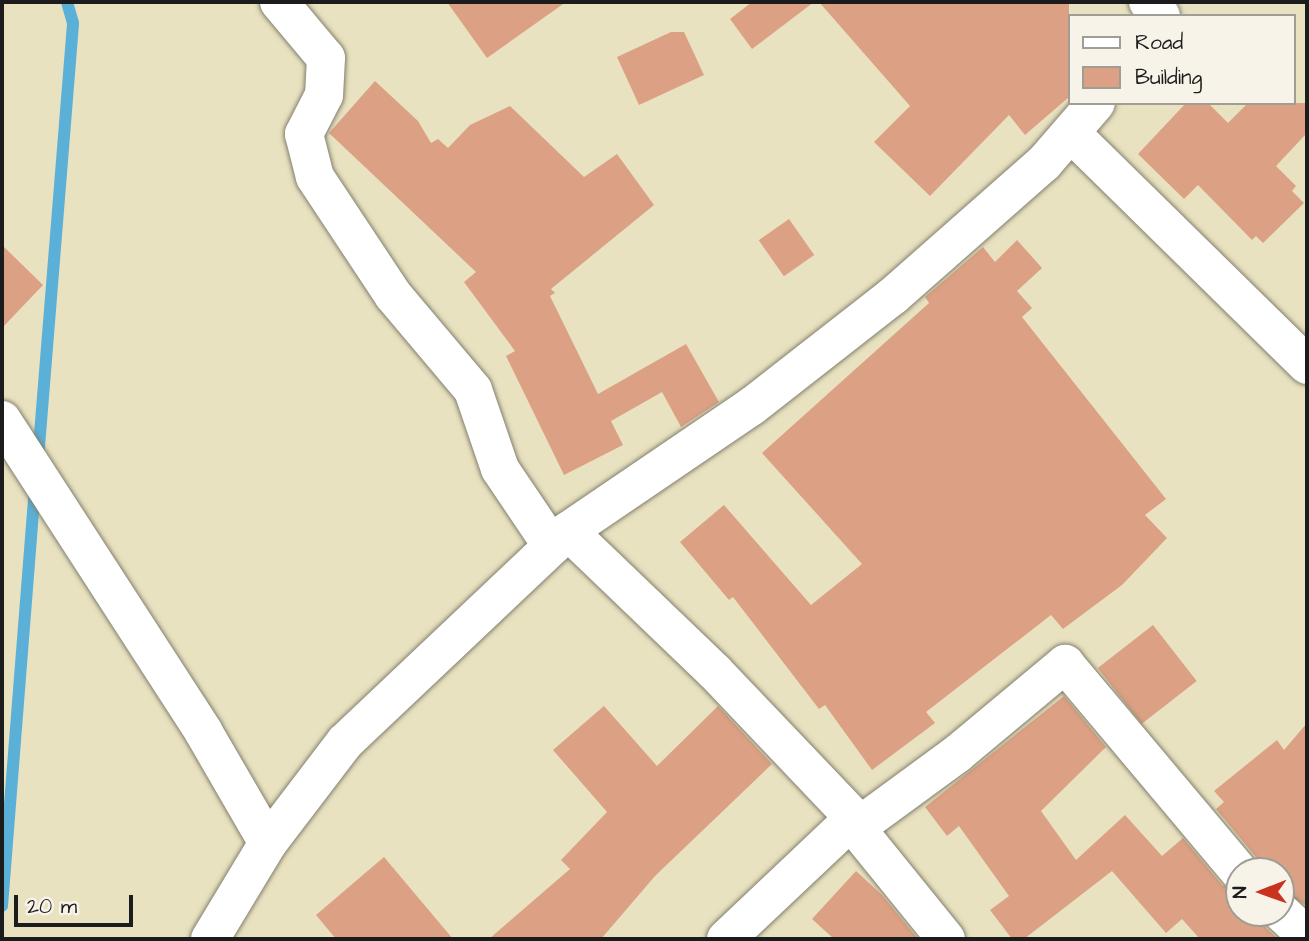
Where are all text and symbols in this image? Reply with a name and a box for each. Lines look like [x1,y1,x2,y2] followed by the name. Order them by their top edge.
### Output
[1068,14,1295,105] legend
[1135,28,1183,57] text: Road
[1135,63,1202,92] text: Building
[1225,857,1295,927] north arrow
[18,881,136,925] scale bar
[1227,886,1254,899] text: N
[27,892,77,921] text: 20 m

